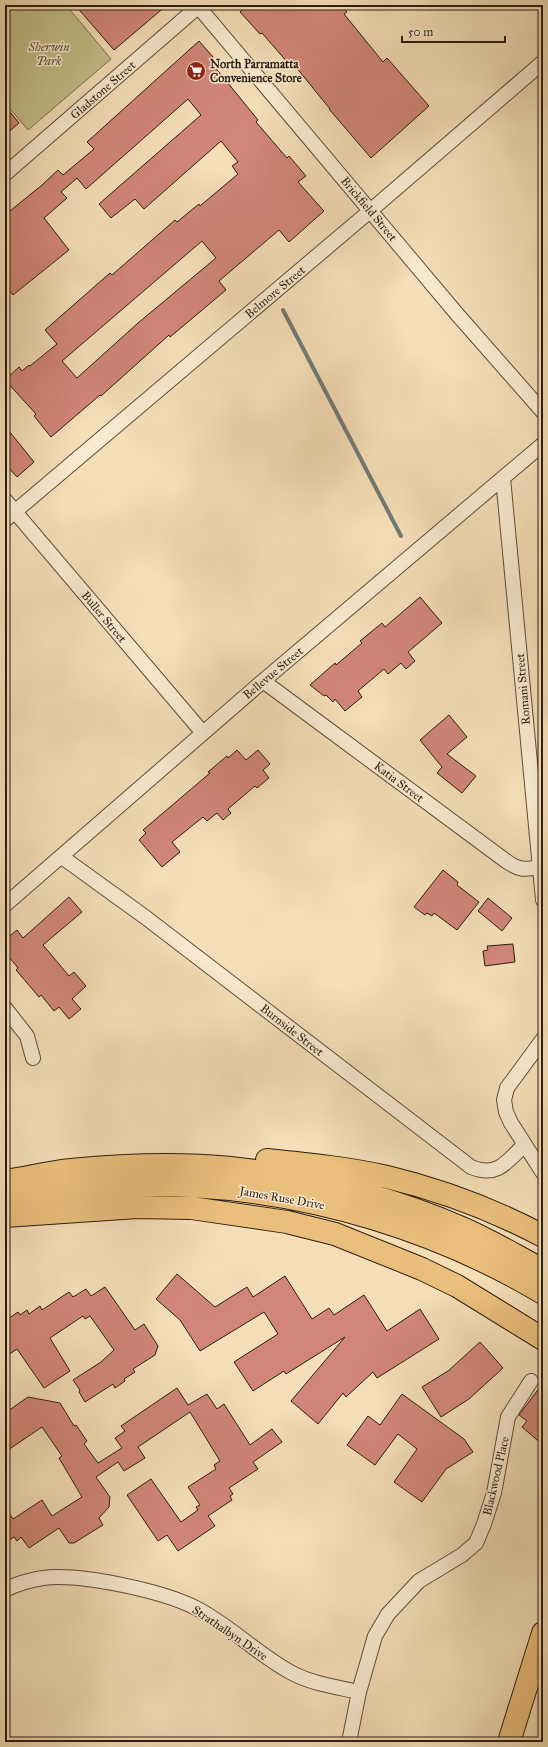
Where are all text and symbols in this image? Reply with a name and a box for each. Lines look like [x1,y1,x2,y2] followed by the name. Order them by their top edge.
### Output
[402,18,505,44] scale bar
[408,25,433,39] text: 50 m
[28,40,70,68] park label: Sherwin Park
[68,57,139,122] street label: Gladstone Street
[210,57,302,85] place label: North Parramatta Convenience Store
[185,60,207,82] supermarket icon: North Parramatta Convenience Store
[338,174,401,245] street label: Brickfield Street
[242,262,308,321] street label: Belmore Street
[78,588,130,646] street label: Buller Street
[240,643,306,702] street label: Bellevue Street
[513,652,533,725] street label: Romani Street
[371,759,427,806] street label: Katia Street
[258,1001,327,1059] street label: Burnside Street
[236,1183,326,1213] street label: James Ruse Drive
[480,1435,512,1517] street label: Blackwood Place
[190,1603,270,1663] street label: Strathalbyn Drive

